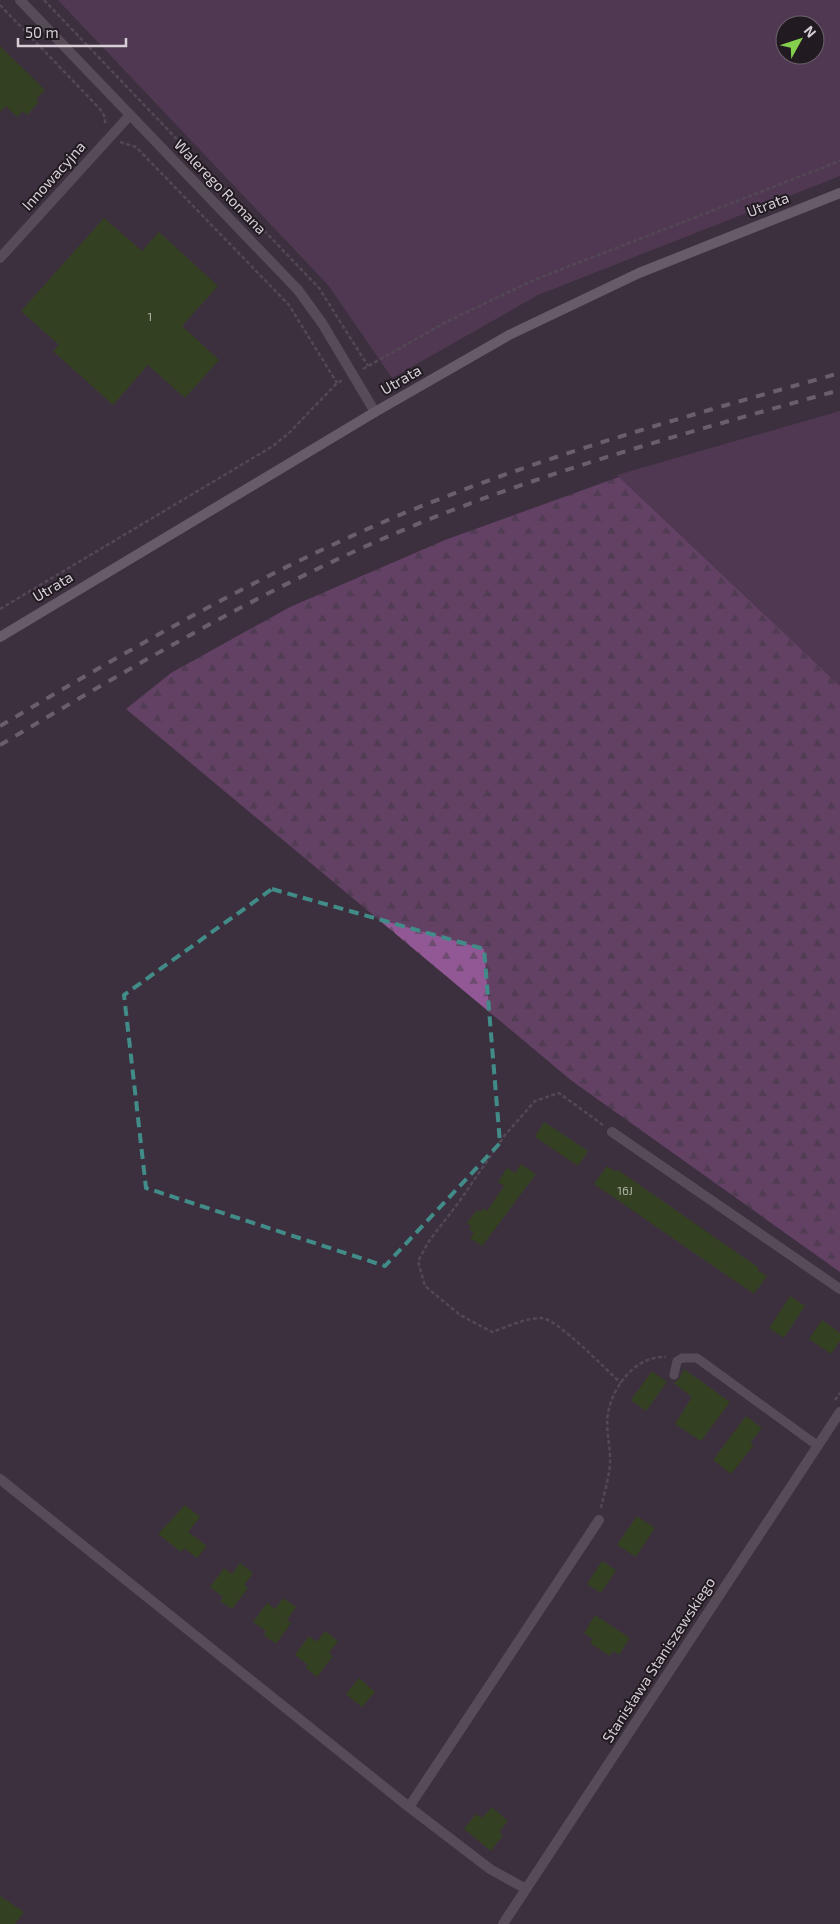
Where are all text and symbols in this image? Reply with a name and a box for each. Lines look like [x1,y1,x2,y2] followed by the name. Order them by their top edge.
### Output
[18,15,125,47] scale bar
[775,15,825,65] north arrow
[801,22,820,41] text: N
[25,23,59,41] text: 50 m
[171,135,271,237] street label: Walerego Romana
[18,137,90,214] street label: Innowacyjna
[744,188,791,220] street label: Utrata
[148,309,152,323] house number: 1
[377,360,424,398] street label: Utrata
[29,567,76,605] street label: Utrata
[617,1183,633,1197] house number: 16J
[598,1573,718,1746] street label: Stanisława Staniszewskiego

